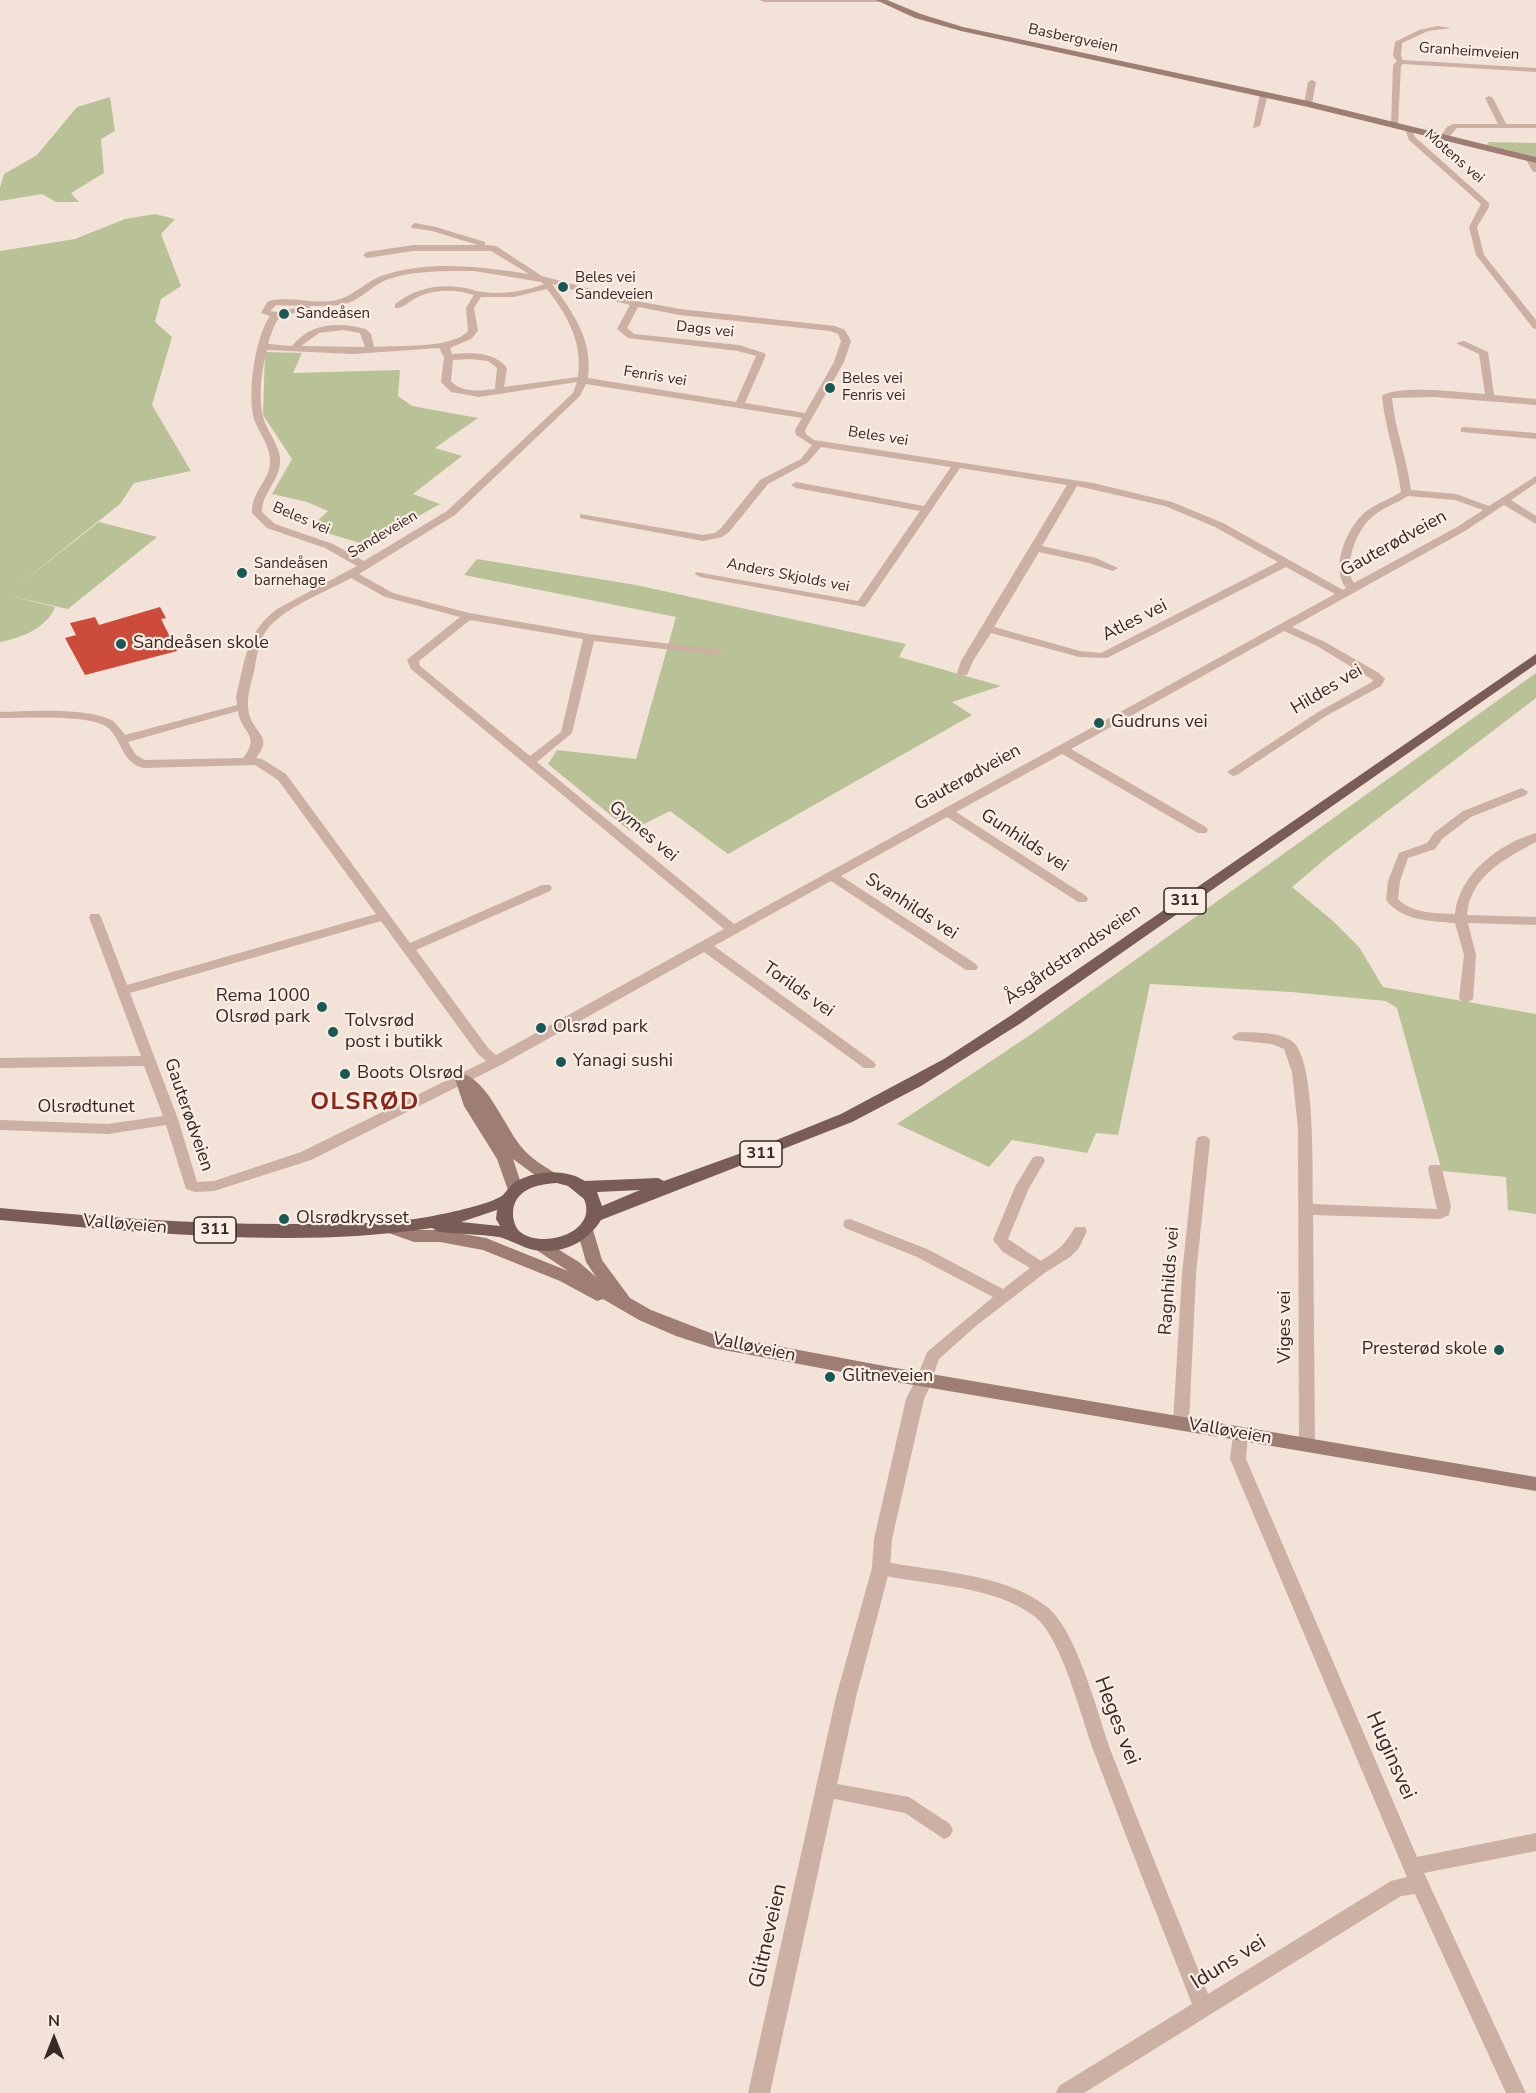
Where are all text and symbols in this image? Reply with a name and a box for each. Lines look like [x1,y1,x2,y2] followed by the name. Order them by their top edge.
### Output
[1026,21,1120,57] street label: Basbergveien
[1418,40,1520,64] street label: Granheimveien
[1421,126,1487,188] street label: Motens vei
[575,269,653,304] place label: Beles vei Sandeveien
[556,280,570,294] marker: Beles vei Sandeveien
[296,305,370,323] place label: Sandeåsen
[277,307,291,321] marker: Sandeåsen
[675,318,735,342] street label: Dags vei
[622,363,688,391] street label: Fenris vei
[842,370,905,405] place label: Beles vei Fenris vei
[823,381,837,395] marker: Beles vei Fenris vei
[847,423,909,451] street label: Beles vei
[270,499,332,539] street label: Beles vei
[1337,506,1451,582] street label: Gauterødveien
[345,507,421,563] street label: Sandeveien
[254,555,328,590] place label: Sandeåsen barnehage
[725,555,851,597] street label: Anders Skjolds vei
[235,566,249,580] marker: Sandeåsen barnehage
[1099,595,1171,647] street label: Atles vei
[133,633,269,655] place label: Sandeåsen skole
[114,637,128,651] marker: Sandeåsen skole
[1287,660,1367,720] street label: Hildes vei
[1111,712,1208,734] place label: Gudruns vei
[1092,716,1106,730] marker: Gudruns vei
[911,740,1025,816] street label: Gauterødveien
[604,797,682,867] street label: Gymes vei
[976,805,1072,877] street label: Gunhilds vei
[861,869,961,945] street label: Svanhilds vei
[1164,888,1206,914] road number: 311
[1001,900,1145,1010] street label: Åsgårdstrandsveien
[758,958,838,1022] street label: Torilds vei
[215,986,310,1028] place label: Rema 1000 Olsrød park
[315,1000,329,1014] marker: Rema 1000 Olsrød park
[345,1011,443,1054] place label: Tolvsrød post i butikk
[553,1017,648,1039] place label: Olsrød park
[534,1021,548,1035] marker: Olsrød park
[326,1025,340,1039] marker: Tolvsrød post i butikk
[573,1051,673,1073] place label: Yanagi sushi
[554,1055,568,1069] marker: Yanagi sushi
[159,1056,217,1174] street label: Gauterødveien
[357,1063,463,1085] place label: Boots Olsrød
[338,1067,352,1081] marker: Boots Olsrød
[310,1089,420,1117] district label: OLSRØD
[37,1097,135,1119] street label: Olsrødtunet
[740,1141,782,1167] road number: 311
[296,1208,409,1230] place label: Olsrødkrysset
[82,1211,168,1239] street label: Valløveien
[277,1212,291,1226] marker: Olsrødkrysset
[194,1217,236,1243] road number: 311
[1155,1226,1185,1336] street label: Ragnhilds vei
[1275,1291,1297,1363] street label: Viges vei
[711,1329,797,1367] street label: Valløveien
[1362,1339,1487,1361] place label: Presterød skole
[1492,1343,1506,1357] marker: Presterød skole
[842,1366,933,1388] place label: Glitneveien
[823,1370,837,1384] marker: Glitneveien
[1187,1414,1273,1450] street label: Valløveien
[1088,1673,1144,1769] street label: Heges vei
[1359,1708,1421,1804] street label: Huginsvei
[745,1881,793,1991] street label: Glitneveien
[1187,1930,1271,1996] street label: Iduns vei
[24,2009,84,2069] north arrow
[48,2010,60,2032] text: N

